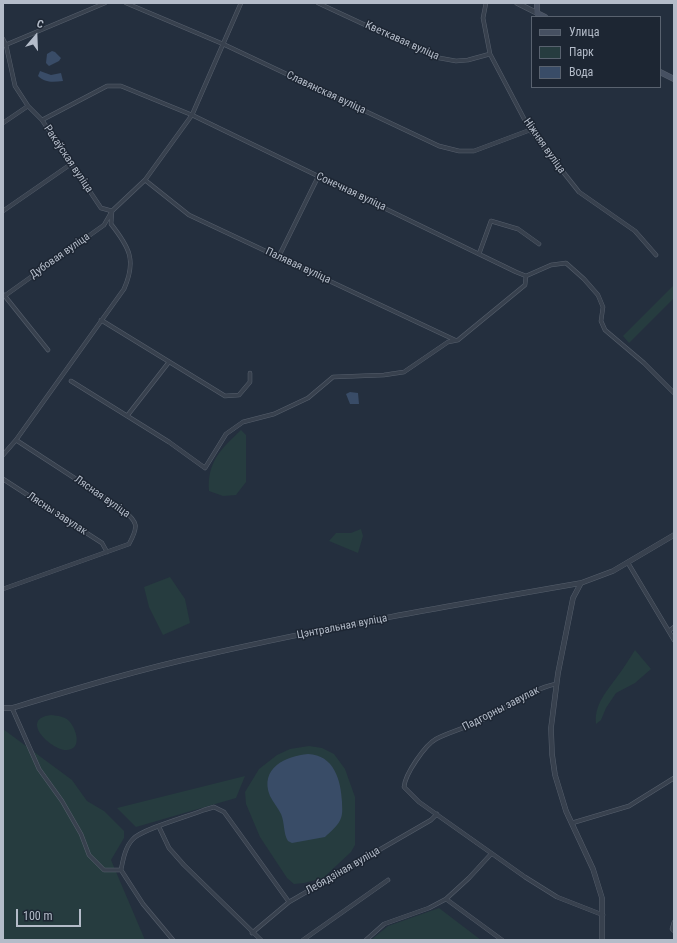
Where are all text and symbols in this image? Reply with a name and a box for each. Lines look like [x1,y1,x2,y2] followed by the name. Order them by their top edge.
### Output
[16,16,56,56] north arrow
[531,16,661,88] legend
[35,17,45,31] text: С
[363,19,441,63] street label: Кветкавая вуліца
[569,25,599,39] text: Улица
[569,45,594,59] text: Парк
[569,65,593,79] text: Вода
[284,69,368,117] street label: Славянская вуліца
[520,116,568,176] street label: Ніжняя вуліца
[41,123,95,195] street label: Ракаўская вуліца
[314,170,388,214] street label: Сонечная вуліца
[27,230,93,282] street label: Дубовая вуліца
[263,245,333,287] street label: Палявая вуліца
[72,473,132,521] street label: Лясная вуліца
[24,490,90,538] street label: Лясны завулак
[296,612,388,642] street label: Цэнтральная вуліца
[460,684,542,734] street label: Падгорны завулак
[303,844,383,898] street label: Лебядзіная вуліца
[18,901,83,927] scale bar
[23,909,53,923] text: 100 m

